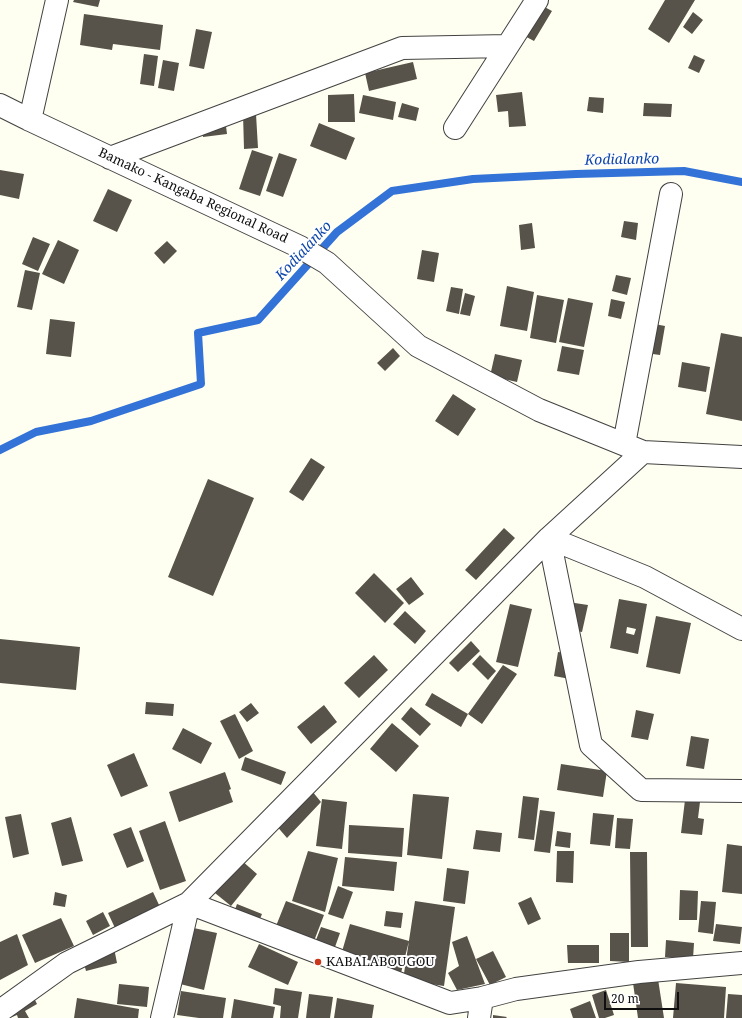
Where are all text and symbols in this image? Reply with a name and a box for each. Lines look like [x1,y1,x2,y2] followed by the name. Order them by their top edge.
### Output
[96,145,290,247] street label: Bamako - Kangaba Regional Road
[585,151,659,169] water label: Kodialanko
[272,218,336,284] water label: Kodialanko
[326,954,435,970] place label: KABALABOUGOU
[313,957,323,967] marker: KABALABOUGOU
[606,984,681,1010] scale bar
[611,990,639,1007] text: 20 m

